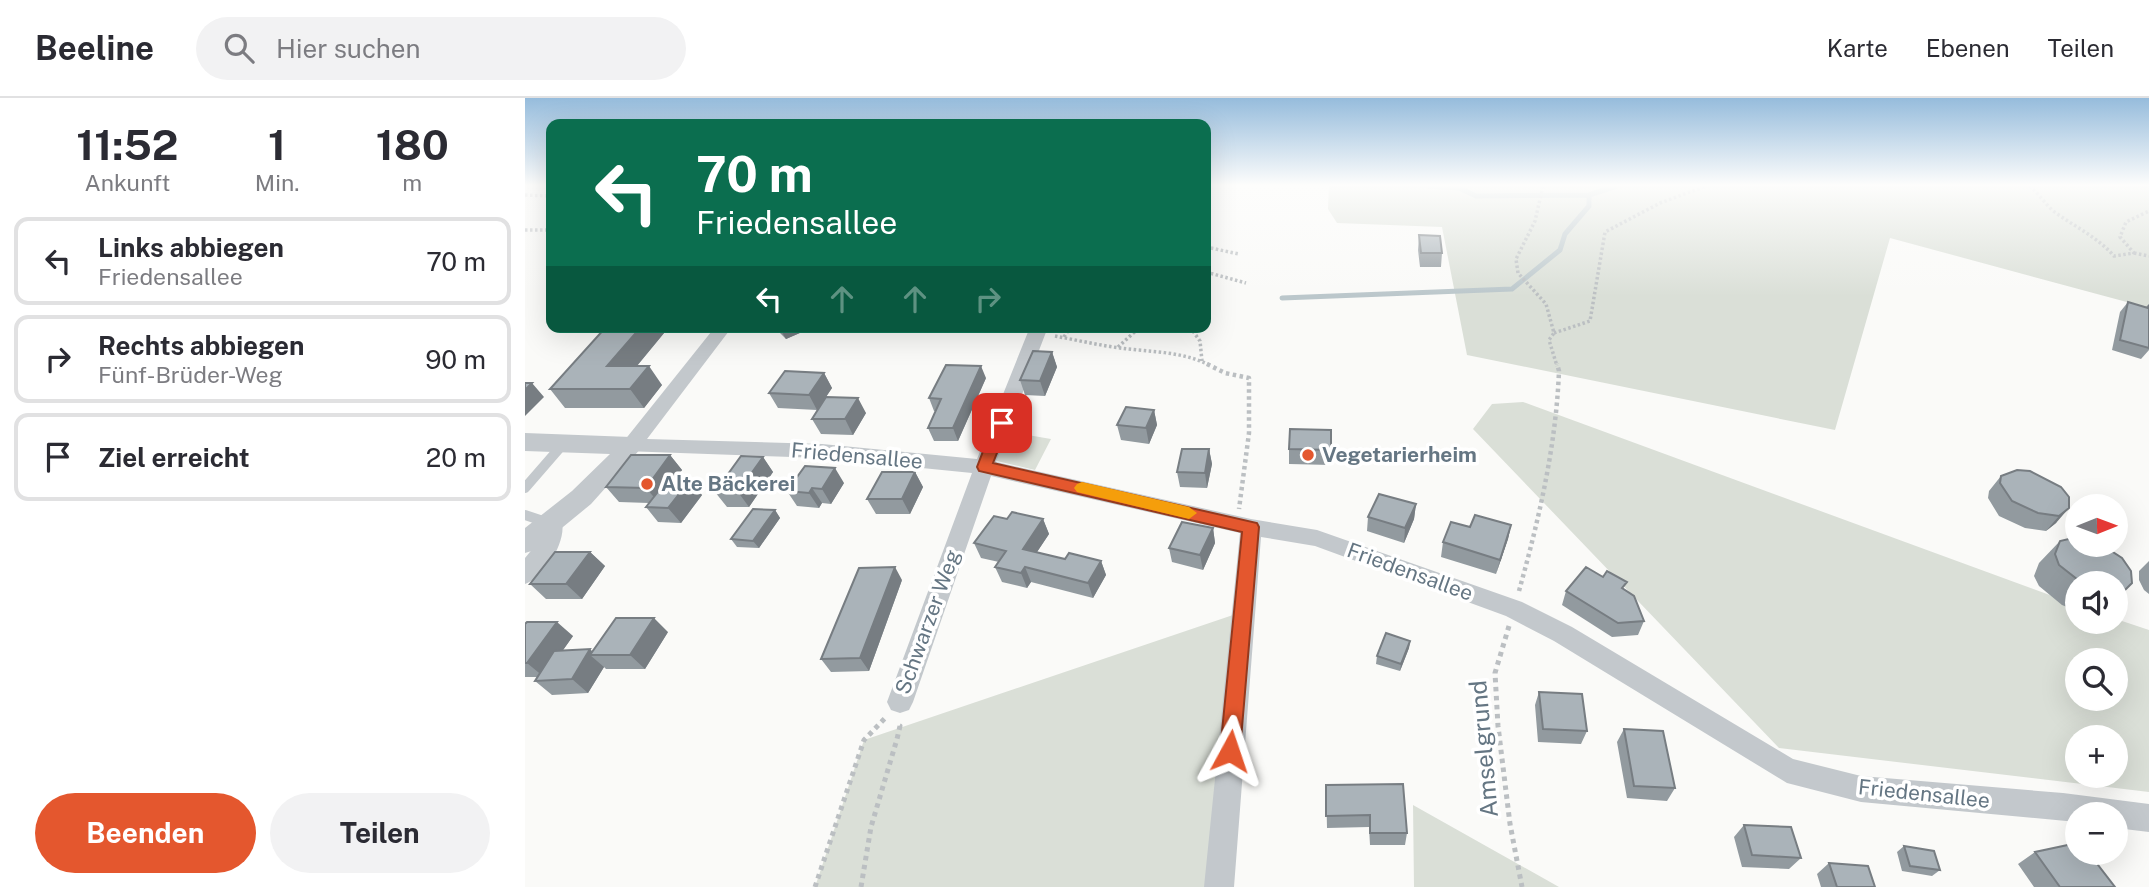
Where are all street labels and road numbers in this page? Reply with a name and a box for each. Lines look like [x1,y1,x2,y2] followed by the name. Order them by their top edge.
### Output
[790,437,924,474] street label: Friedensallee
[1344,537,1477,606] street label: Friedensallee
[890,546,965,697] street label: Schwarzer Weg
[1463,679,1503,819] street label: Amselgrund
[1857,774,1991,813] street label: Friedensallee

